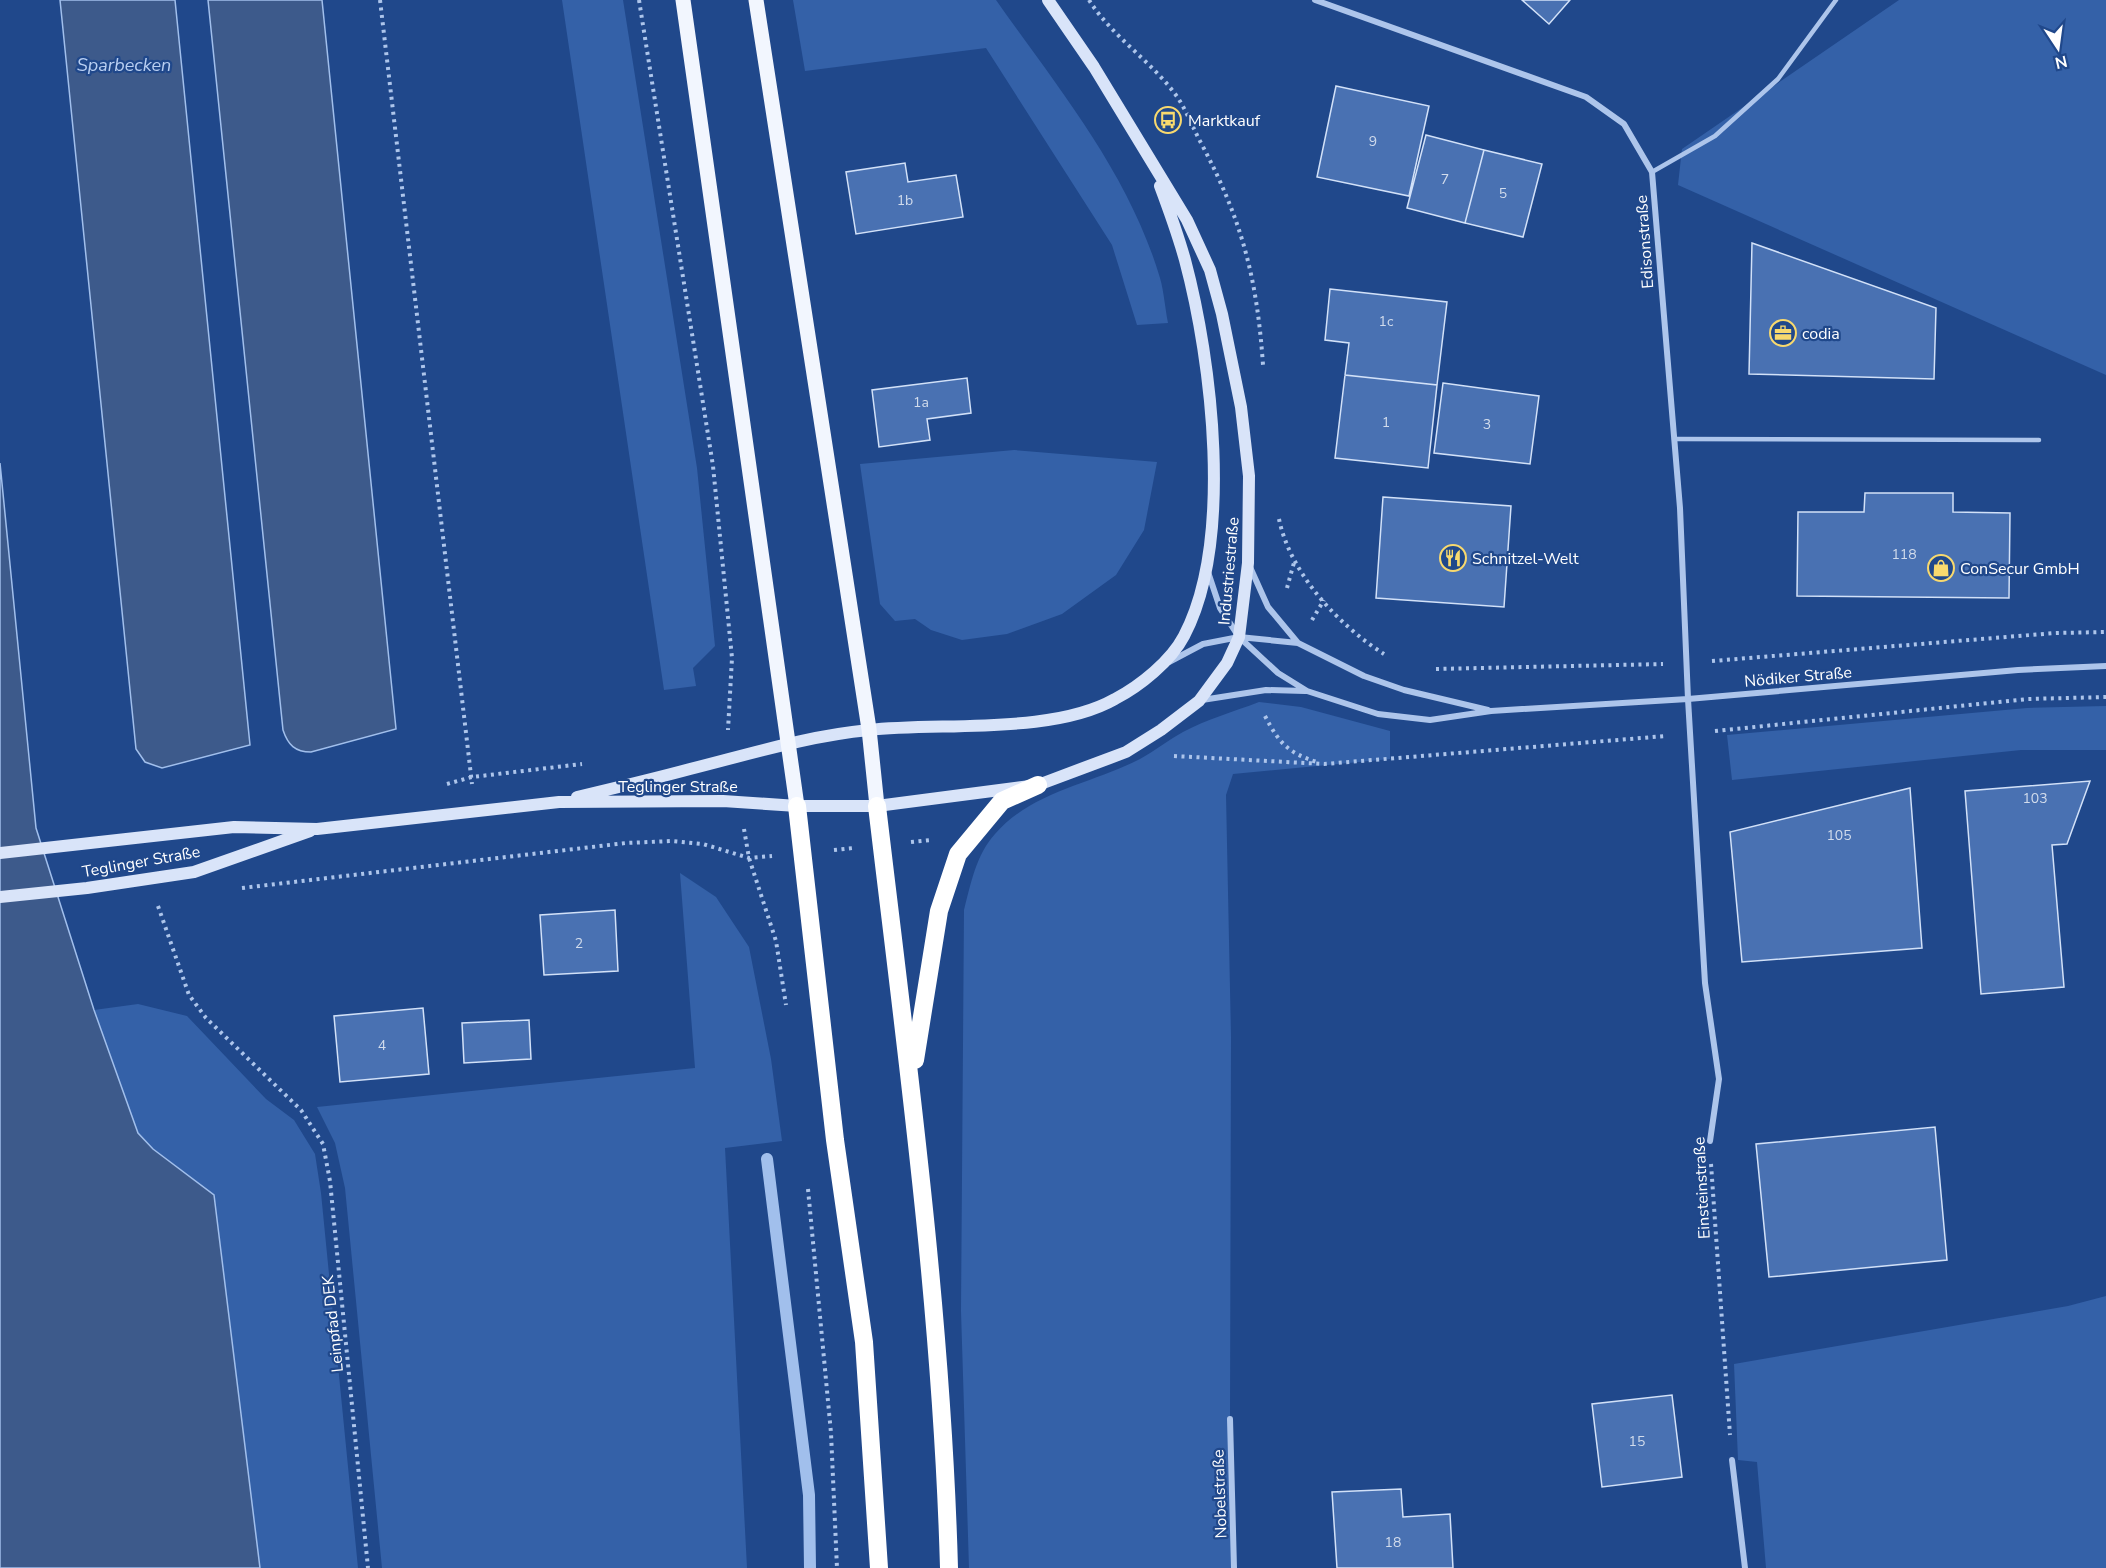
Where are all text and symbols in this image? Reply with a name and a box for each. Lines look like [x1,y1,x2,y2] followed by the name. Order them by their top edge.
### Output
[2028,18,2088,78] north arrow
[2053,50,2069,74] text: N
[77,53,171,77] water label: Sparbecken
[1153,105,1183,135] bus stop icon: Marktkauf
[1188,110,1261,132] place label: Marktkauf
[1369,132,1377,151] house number: 9
[1441,170,1449,189] house number: 7
[1499,184,1507,203] house number: 5
[897,191,913,210] house number: 1b
[1631,194,1659,289] street label: Edisonstraße
[1379,312,1394,331] house number: 1c
[1768,318,1798,348] office icon: codia
[1802,323,1840,345] place label: codia
[913,393,929,412] house number: 1a
[1382,413,1390,432] house number: 1
[1483,415,1491,434] house number: 3
[1213,516,1245,626] street label: Industriestraße
[1438,543,1468,573] restaurant icon: Schnitzel-Welt
[1891,545,1917,564] house number: 118
[1472,548,1579,570] place label: Schnitzel-Welt
[1926,553,1956,583] shop icon: ConSecur GmbH
[1960,558,2080,580] place label: ConSecur GmbH
[1743,661,1853,693] street label: Nödiker Straße
[618,776,738,798] street label: Teglinger Straße
[2022,789,2048,808] house number: 103
[1826,826,1852,845] house number: 105
[80,841,202,883] street label: Teglinger Straße
[575,934,583,953] house number: 2
[378,1036,386,1055] house number: 4
[1688,1136,1716,1240] street label: Einsteinstraße
[317,1273,349,1374] street label: Leinpfad DEK
[1629,1432,1645,1451] house number: 15
[1207,1449,1233,1539] street label: Nobelstraße
[1385,1533,1401,1552] house number: 18

